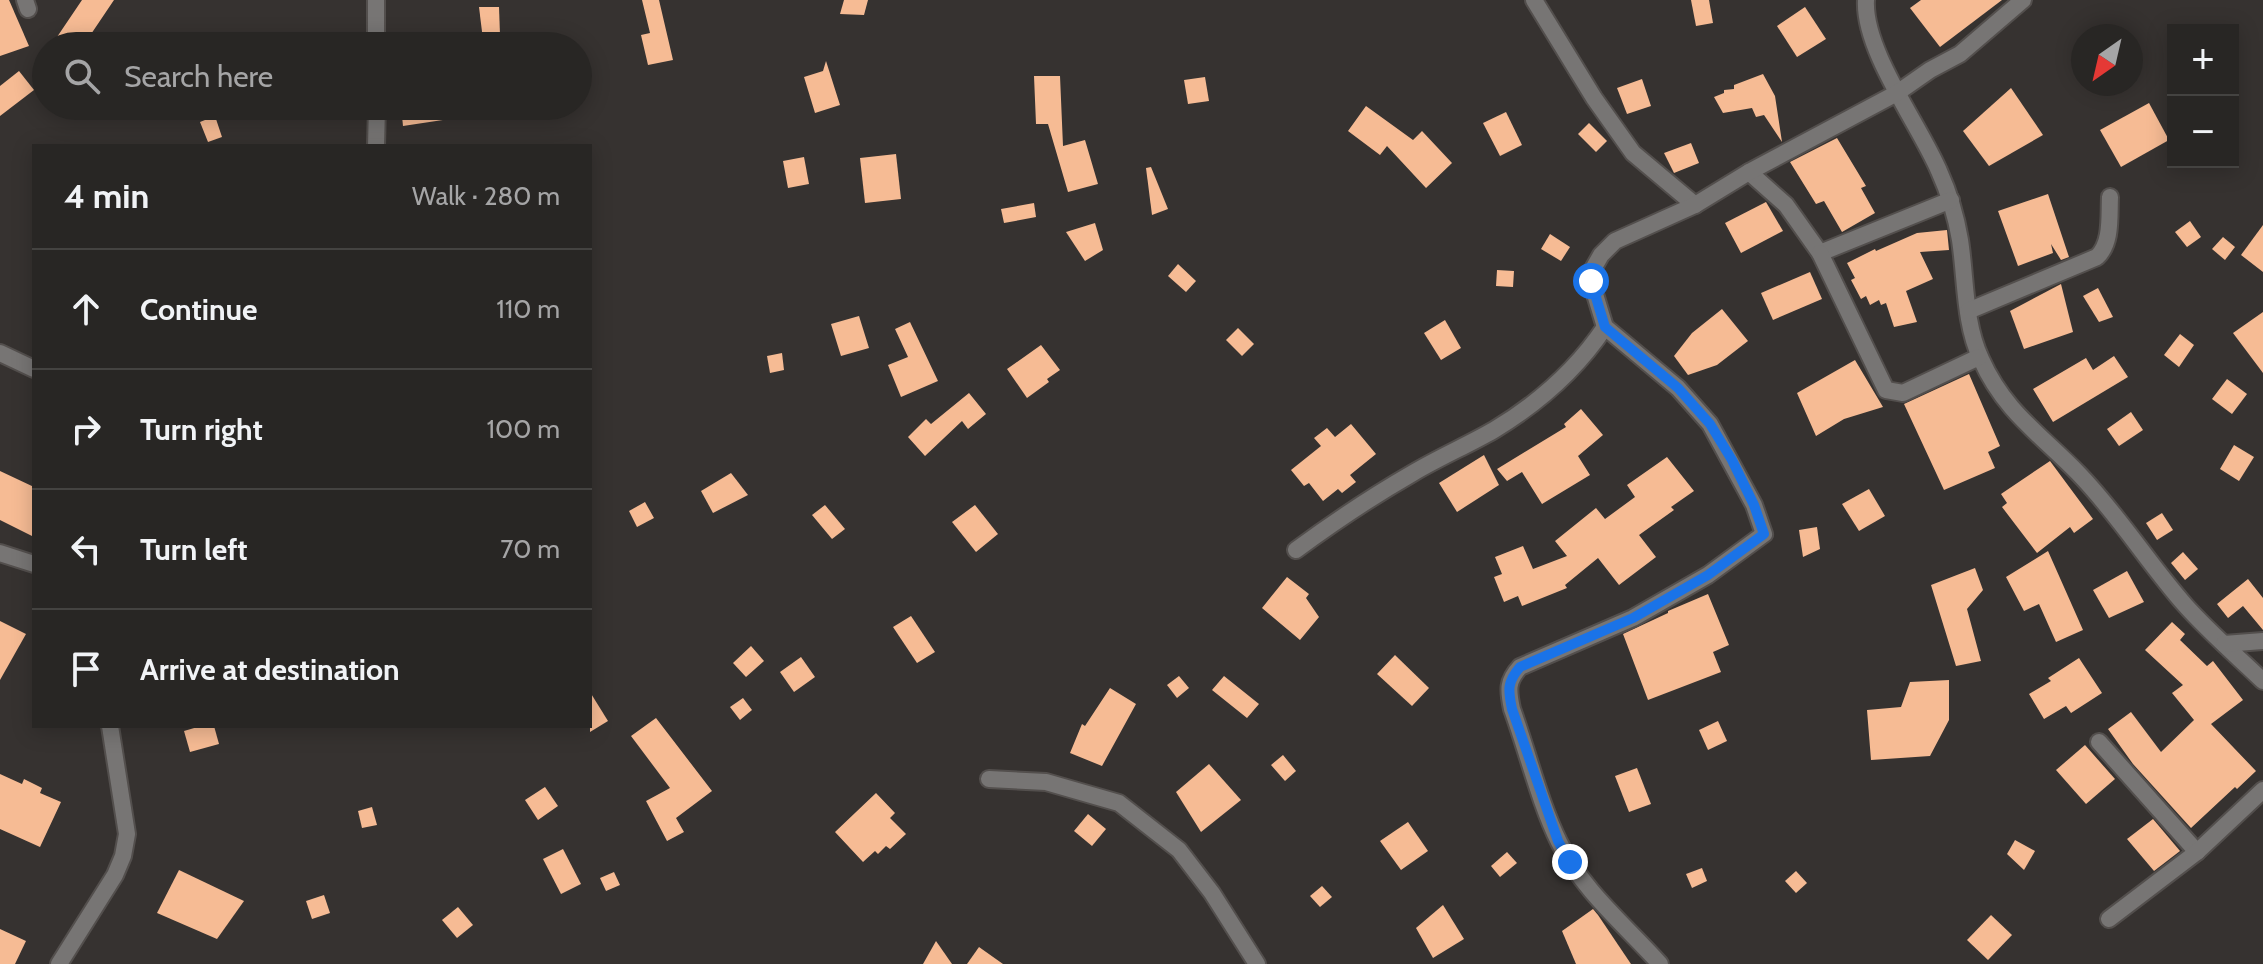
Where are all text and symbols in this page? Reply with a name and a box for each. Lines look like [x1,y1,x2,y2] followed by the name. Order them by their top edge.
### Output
[2071,24,2143,96] north arrow
[2167,24,2239,168] map controls
[2167,24,2239,96] button: +
[32,32,592,120] search box
[60,54,104,98] icon: search
[124,58,273,95] text: Search here
[2167,96,2239,168] button: −
[64,175,149,217] text: 4 min
[412,180,560,212] text: Walk · 280 m
[1573,263,1609,299] route start
[64,287,108,331] icon: ahead
[140,291,257,328] text: Continue
[496,293,560,325] text: 110 m
[64,407,108,451] icon: right
[140,411,263,448] text: Turn right
[487,413,560,445] text: 100 m
[64,527,108,571] icon: left
[140,531,248,568] text: Turn left
[500,533,560,565] text: 70 m
[64,647,108,691] icon: arrive
[140,651,400,688] text: Arrive at destination
[1552,844,1588,880] route end

